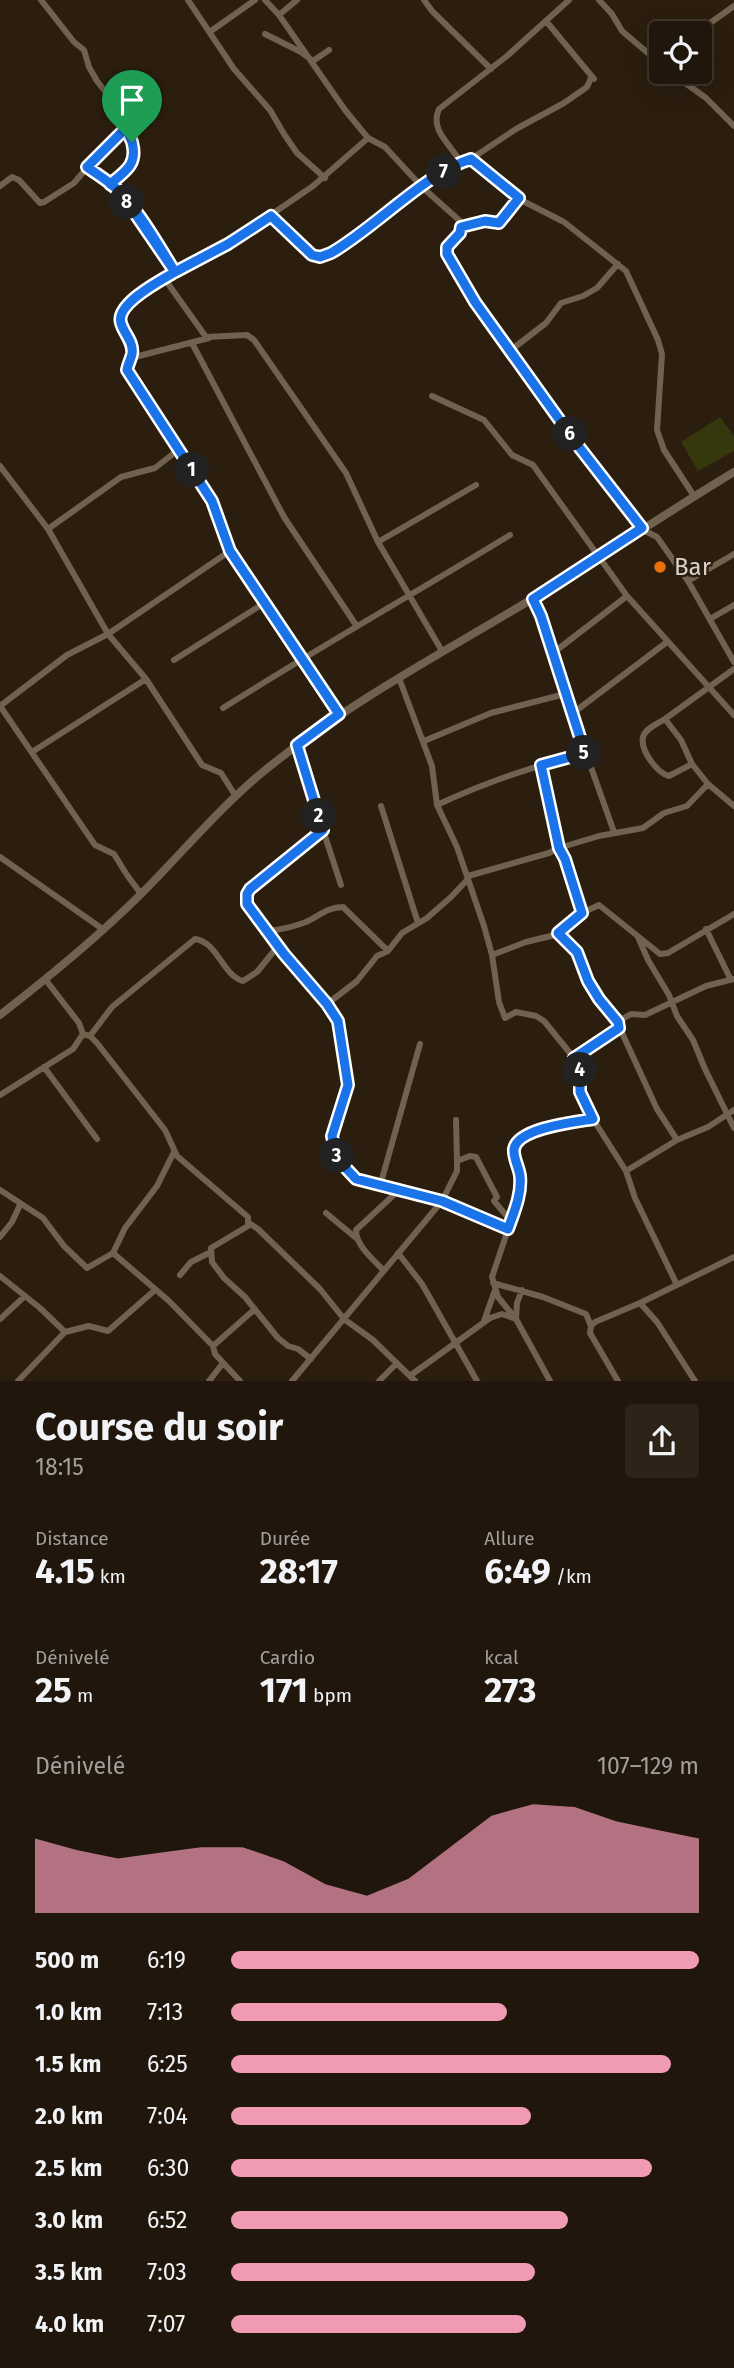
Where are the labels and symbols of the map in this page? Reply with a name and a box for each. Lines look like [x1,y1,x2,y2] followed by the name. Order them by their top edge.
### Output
[102,70,162,142] pin
[426,154,462,190] pin: 7
[110,184,144,220] pin: 8
[552,416,588,452] pin: 6
[174,452,210,488] pin: 1
[674,553,712,581] place label: Bar
[652,559,668,575] marker: Bar
[566,736,602,770] pin: 5
[302,798,336,834] pin: 2
[562,1052,598,1088] pin: 4
[320,1138,354,1174] pin: 3

